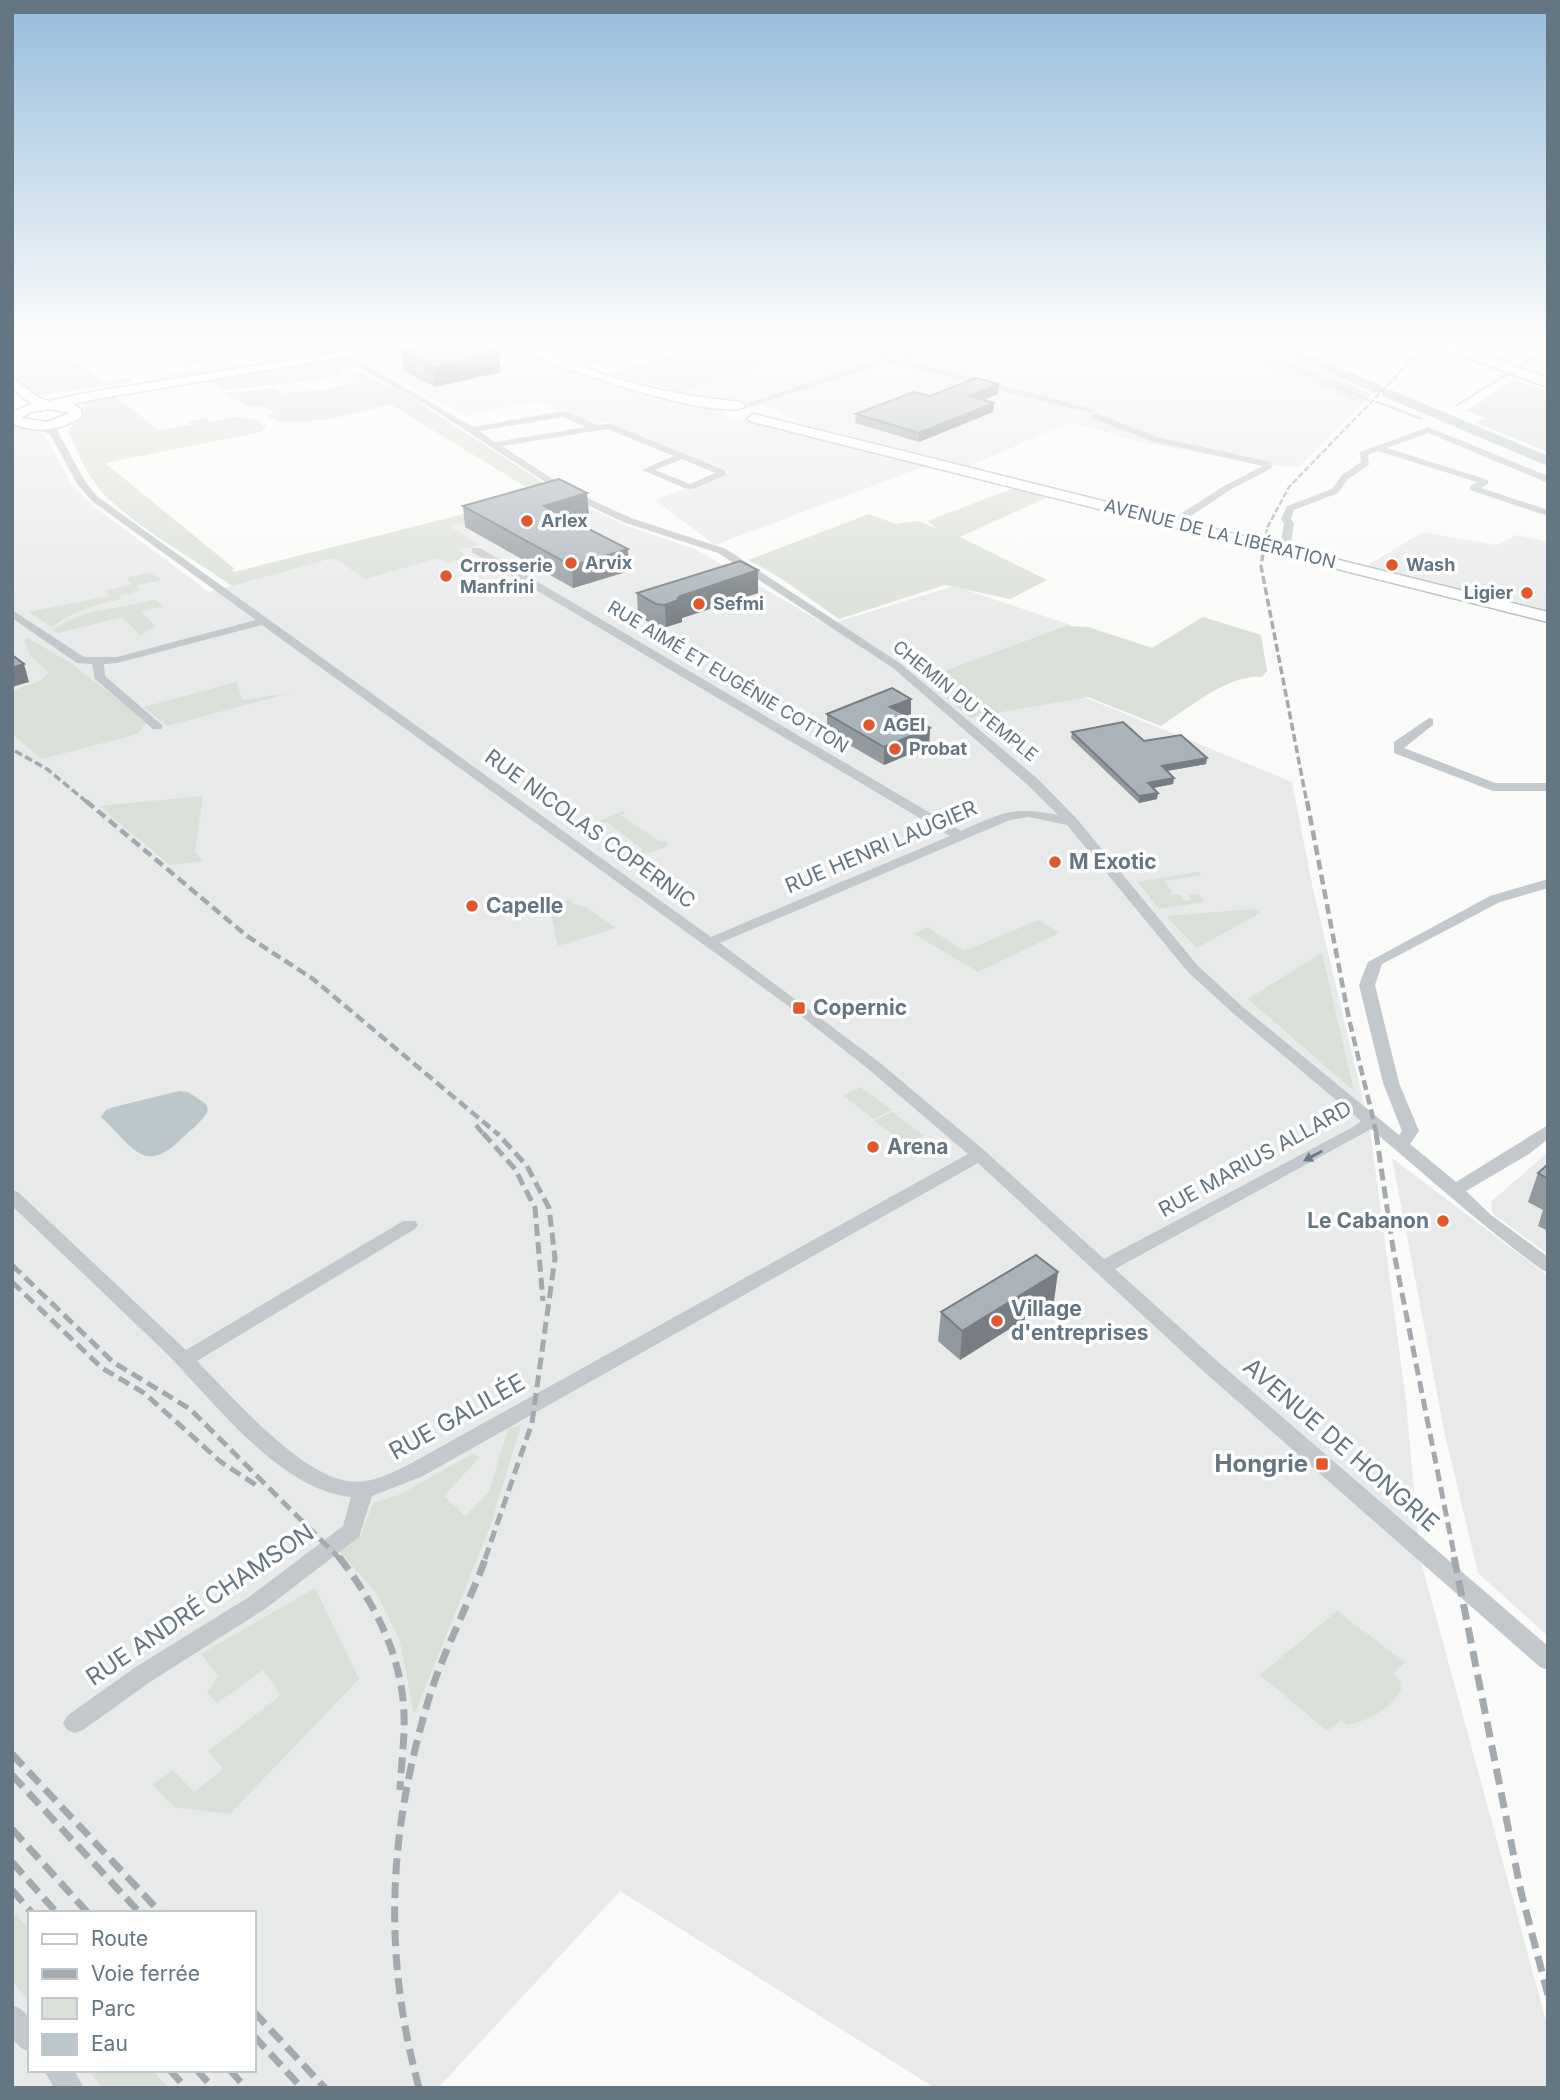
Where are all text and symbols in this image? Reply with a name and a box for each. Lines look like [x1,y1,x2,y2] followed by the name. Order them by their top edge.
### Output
[1102,494,1338,572] street label: AVENUE DE LA LIBÉRATION
[541,510,588,531] place label: Arlex
[519,513,535,529] marker: Arlex
[585,552,633,573] place label: Arvix
[1406,554,1455,575] place label: Wash
[460,555,553,597] place label: Crrosserie Manfrini
[563,555,579,571] marker: Arvix
[1384,557,1400,573] marker: Wash
[438,568,454,584] marker: Crrosserie Manfrini
[1464,582,1513,603] place label: Ligier
[1519,585,1535,601] marker: Ligier
[713,593,764,614] place label: Sefmi
[604,595,853,757] street label: RUE AIMÉ ET EUGÉNIE COTTON
[691,596,707,612] marker: Sefmi
[889,636,1042,765] street label: CHEMIN DU TEMPLE
[883,714,925,735] place label: AGEI
[861,717,877,733] marker: AGEI
[909,738,968,759] place label: Probat
[887,741,903,757] marker: Probat
[480,744,700,913] street label: RUE NICOLAS COPERNIC
[781,795,980,898] street label: RUE HENRI LAUGIER
[1069,849,1157,874] place label: M Exotic
[1047,854,1063,870] marker: M Exotic
[486,893,563,918] place label: Capelle
[464,898,480,914] marker: Capelle
[813,995,907,1020] place label: Copernic
[791,1000,807,1016] marker: Copernic
[1154,1095,1356,1222] street label: RUE MARIUS ALLARD
[887,1134,949,1159] place label: Arena
[865,1139,881,1155] marker: Arena
[1303,1150,1323,1161] one-way arrow
[1307,1208,1429,1233] place label: Le Cabanon
[1435,1213,1451,1229] marker: Le Cabanon
[1011,1296,1148,1345] place label: Village d'entreprises
[989,1313,1005,1329] marker: Village d'entreprises
[1237,1352,1445,1538] street label: AVENUE DE HONGRIE
[383,1366,530,1466] street label: RUE GALILÉE
[1214,1449,1308,1478] place label: Hongrie
[1314,1456,1330,1472] marker: Hongrie
[80,1517,319,1692] street label: RUE ANDRÉ CHAMSON
[28,1911,256,2072] legend
[91,1926,148,1951] text: Route
[91,1961,200,1986] text: Voie ferrée
[91,1996,136,2021] text: Parc
[91,2031,128,2056] text: Eau

